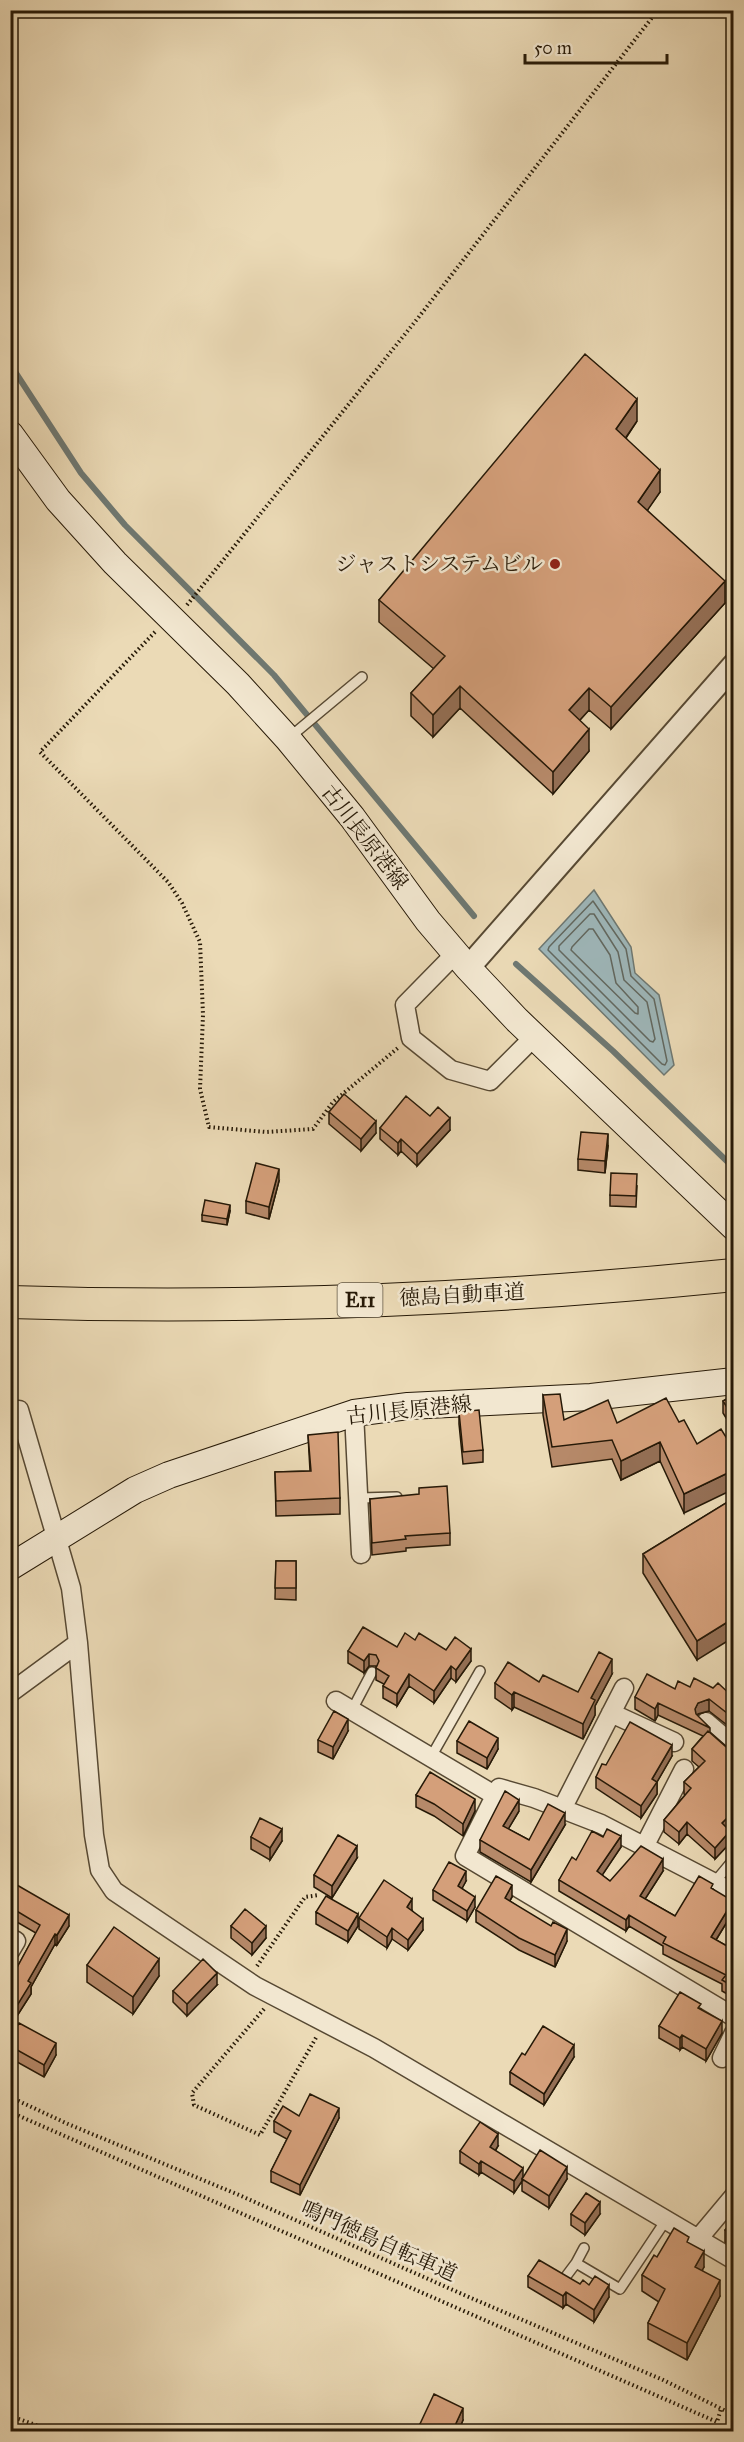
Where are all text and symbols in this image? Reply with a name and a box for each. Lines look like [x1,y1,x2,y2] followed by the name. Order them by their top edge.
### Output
[525,27,668,65] scale bar
[534,37,572,59] text: 50 m
[336,551,543,577] place label: ジャストシステムビル
[548,557,562,571] marker: ジャストシステムビル
[316,779,414,895] street label: 古川長原港線
[398,1279,526,1311] street label: 徳島自動車道
[338,1283,382,1317] road number: E11
[345,1390,473,1430] street label: 古川長原港線
[297,2195,461,2287] street label: 鳴門徳島自転車道

